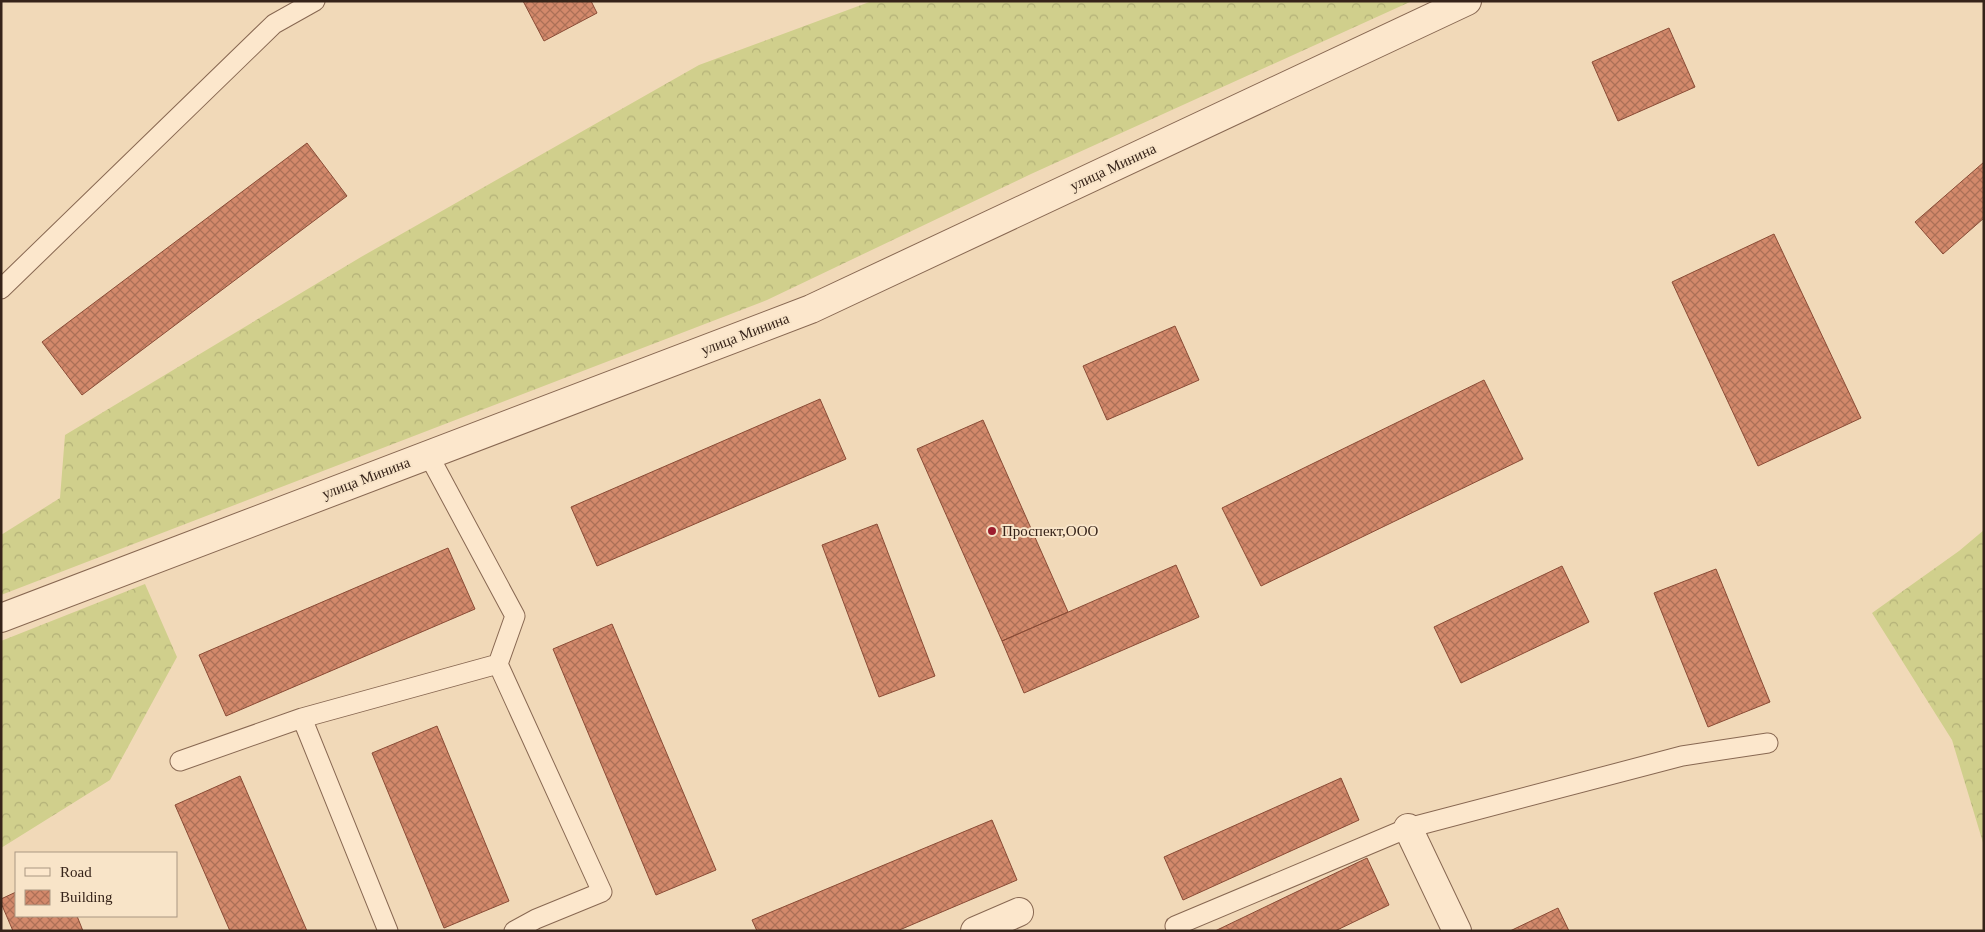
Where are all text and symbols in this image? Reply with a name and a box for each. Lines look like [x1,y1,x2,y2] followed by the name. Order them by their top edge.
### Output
[1068,140,1159,194] street label: улица Минина
[699,310,792,358] street label: улица Минина
[320,454,413,502] street label: улица Минина
[1002,523,1098,539] place label: Проспект,ООО
[986,525,998,537] marker: Проспект,ООО
[15,852,178,917] legend
[60,864,92,880] text: Road
[60,889,113,905] text: Building

